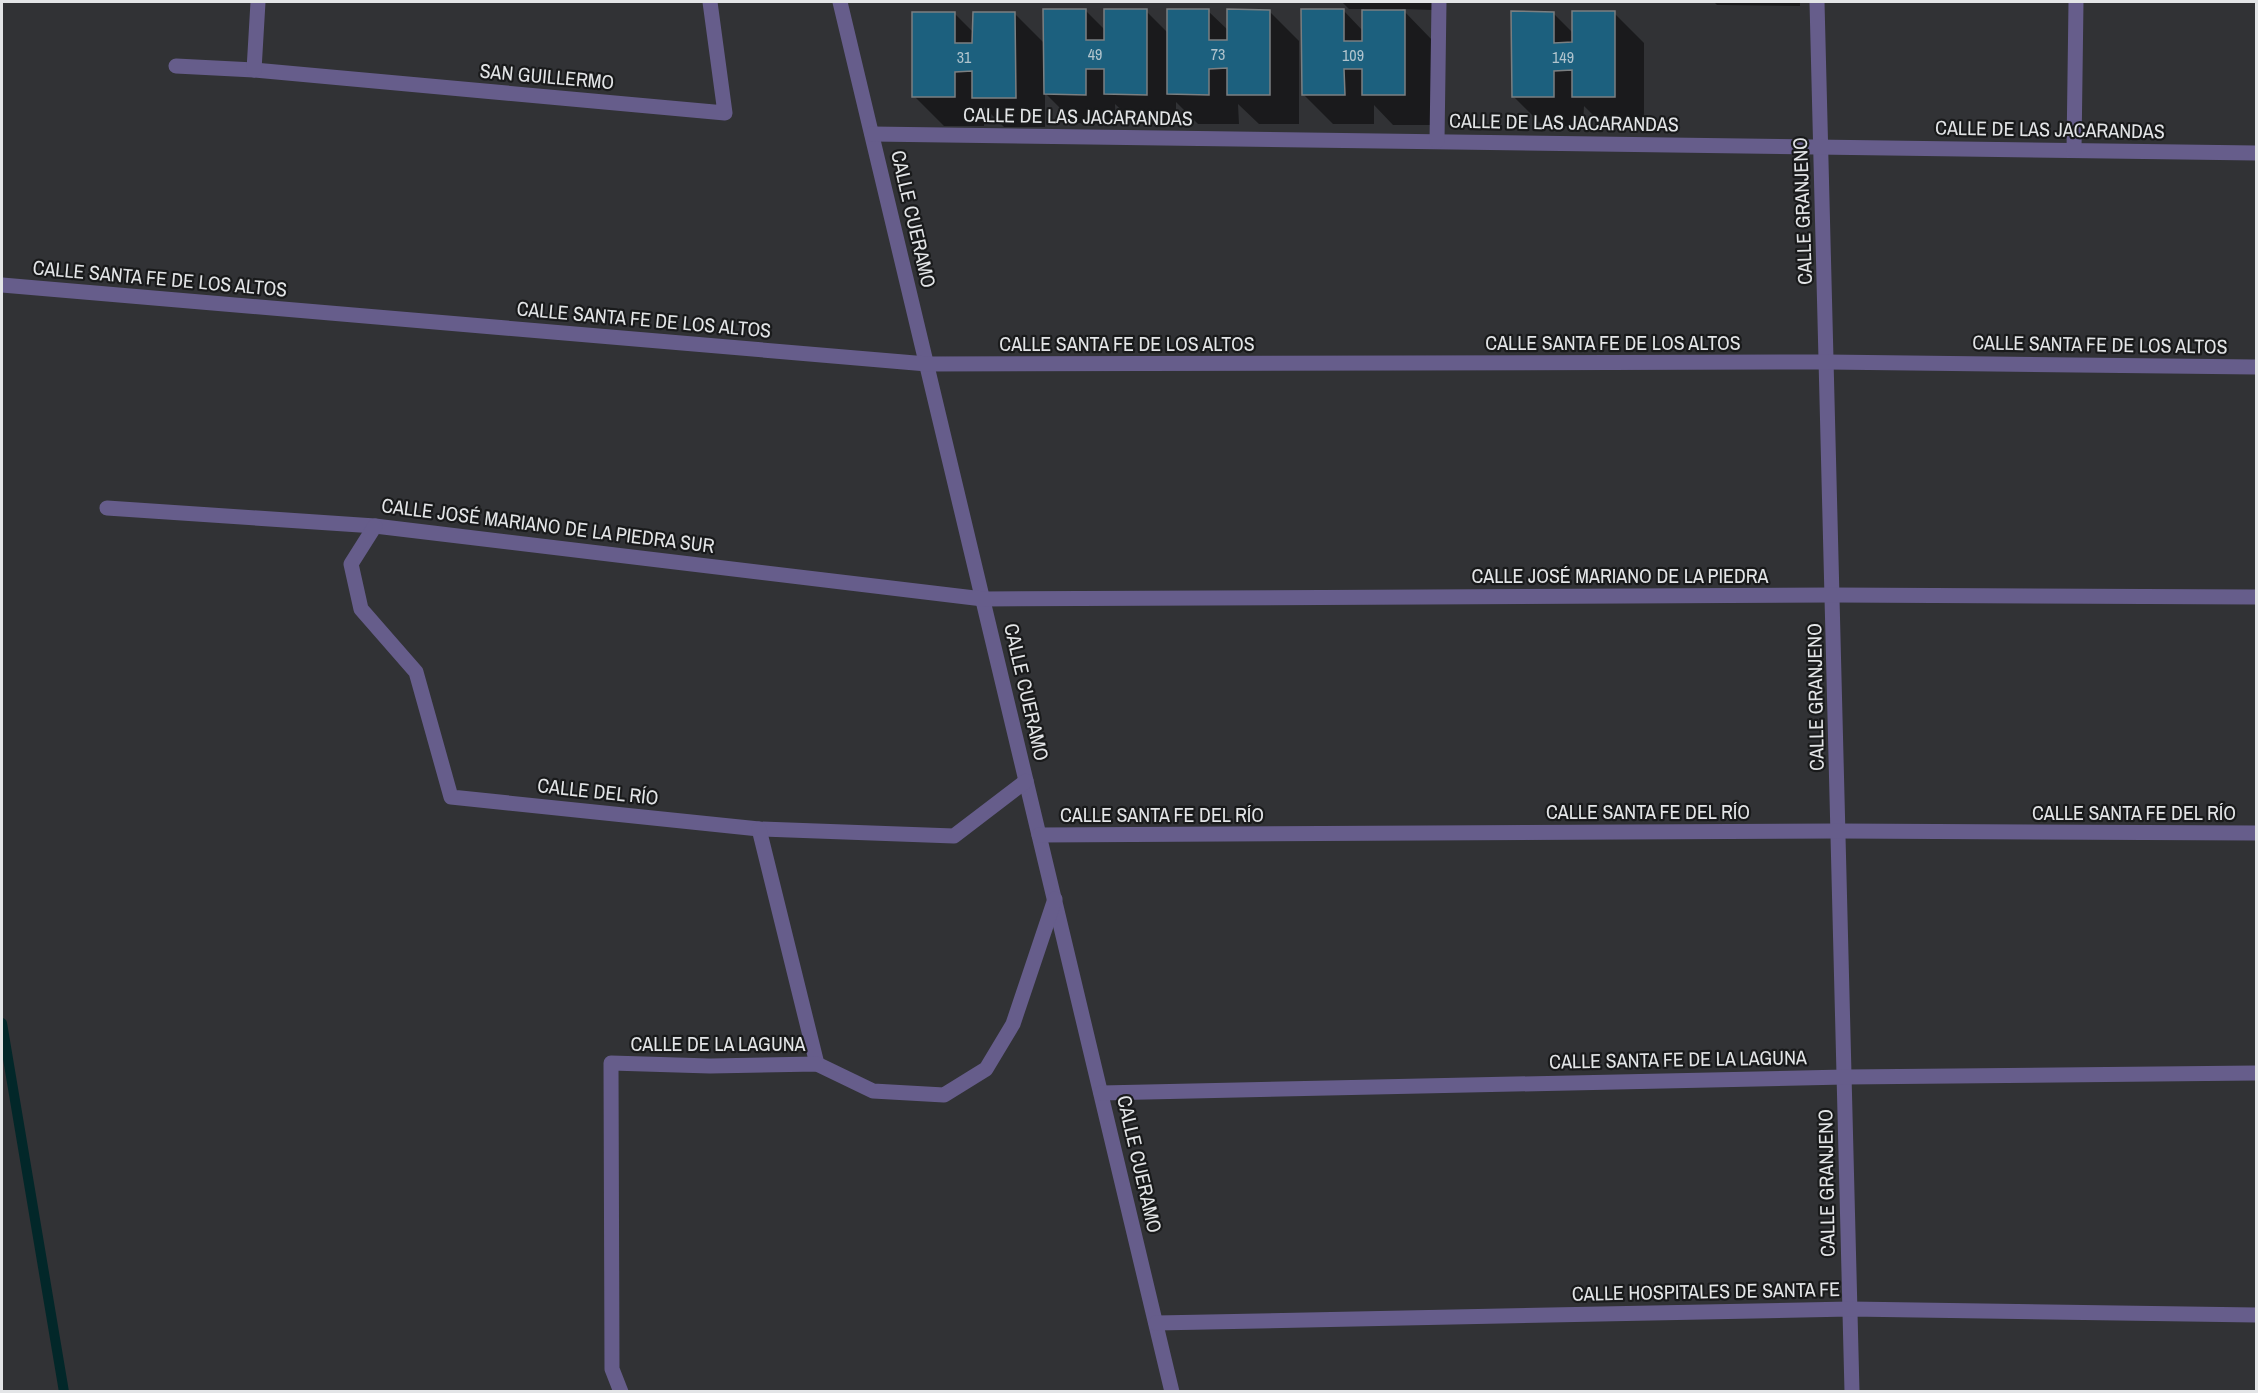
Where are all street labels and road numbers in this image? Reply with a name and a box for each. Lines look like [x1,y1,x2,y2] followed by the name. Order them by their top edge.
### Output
[479,57,615,95] street label: SAN GUILLERMO
[963,100,1193,132] street label: CALLE DE LAS JACARANDAS
[1449,106,1679,138] street label: CALLE DE LAS JACARANDAS
[1935,113,2165,145] street label: CALLE DE LAS JACARANDAS
[1786,137,1818,285] street label: CALLE GRANJENO
[885,148,943,290] street label: CALLE CUERAMO
[32,253,288,303] street label: CALLE SANTA FE DE LOS ALTOS
[516,294,772,344] street label: CALLE SANTA FE DE LOS ALTOS
[1972,328,2228,360] street label: CALLE SANTA FE DE LOS ALTOS
[1485,329,1741,356] street label: CALLE SANTA FE DE LOS ALTOS
[999,330,1255,357] street label: CALLE SANTA FE DE LOS ALTOS
[380,491,716,559] street label: CALLE JOSÉ MARIANO DE LA PIEDRA SUR
[1471,562,1769,589] street label: CALLE JOSÉ MARIANO DE LA PIEDRA
[998,621,1056,763] street label: CALLE CUERAMO
[1800,623,1830,771] street label: CALLE GRANJENO
[536,771,660,811] street label: CALLE DEL RÍO
[1546,798,1750,825] street label: CALLE SANTA FE DEL RÍO
[2032,799,2236,826] street label: CALLE SANTA FE DEL RÍO
[1060,801,1264,828] street label: CALLE SANTA FE DEL RÍO
[630,1030,806,1057] street label: CALLE DE LA LAGUNA
[1549,1043,1807,1075] street label: CALLE SANTA FE DE LA LAGUNA
[1111,1093,1169,1235] street label: CALLE CUERAMO
[1811,1109,1841,1257] street label: CALLE GRANJENO
[1572,1275,1840,1307] street label: CALLE HOSPITALES DE SANTA FE

